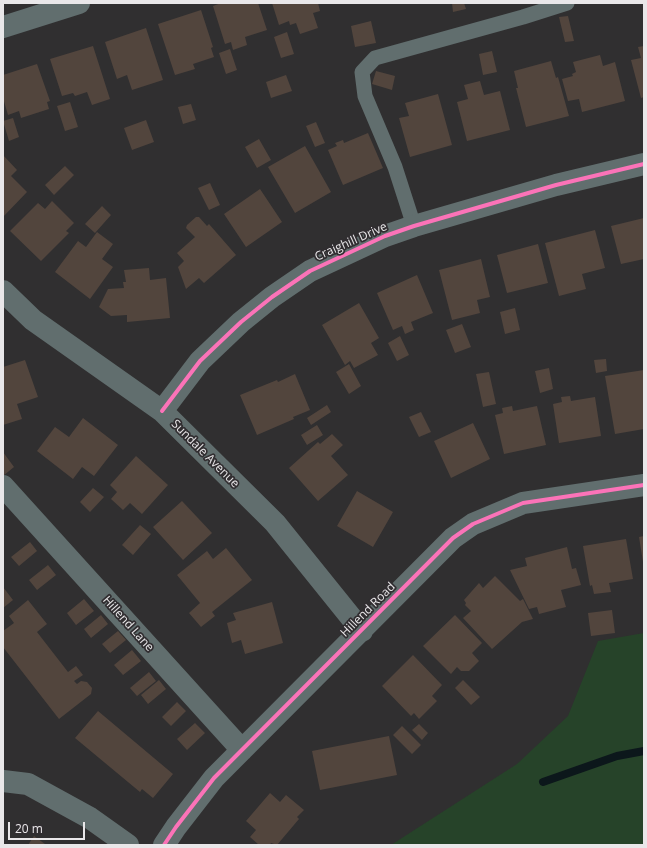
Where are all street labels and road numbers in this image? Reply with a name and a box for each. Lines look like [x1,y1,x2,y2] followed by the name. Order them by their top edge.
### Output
[313,220,389,264] street label: Craighill Drive
[168,417,242,491] street label: Sundale Avenue
[338,580,398,640] street label: Hillend Road
[99,593,157,655] street label: Hillend Lane

